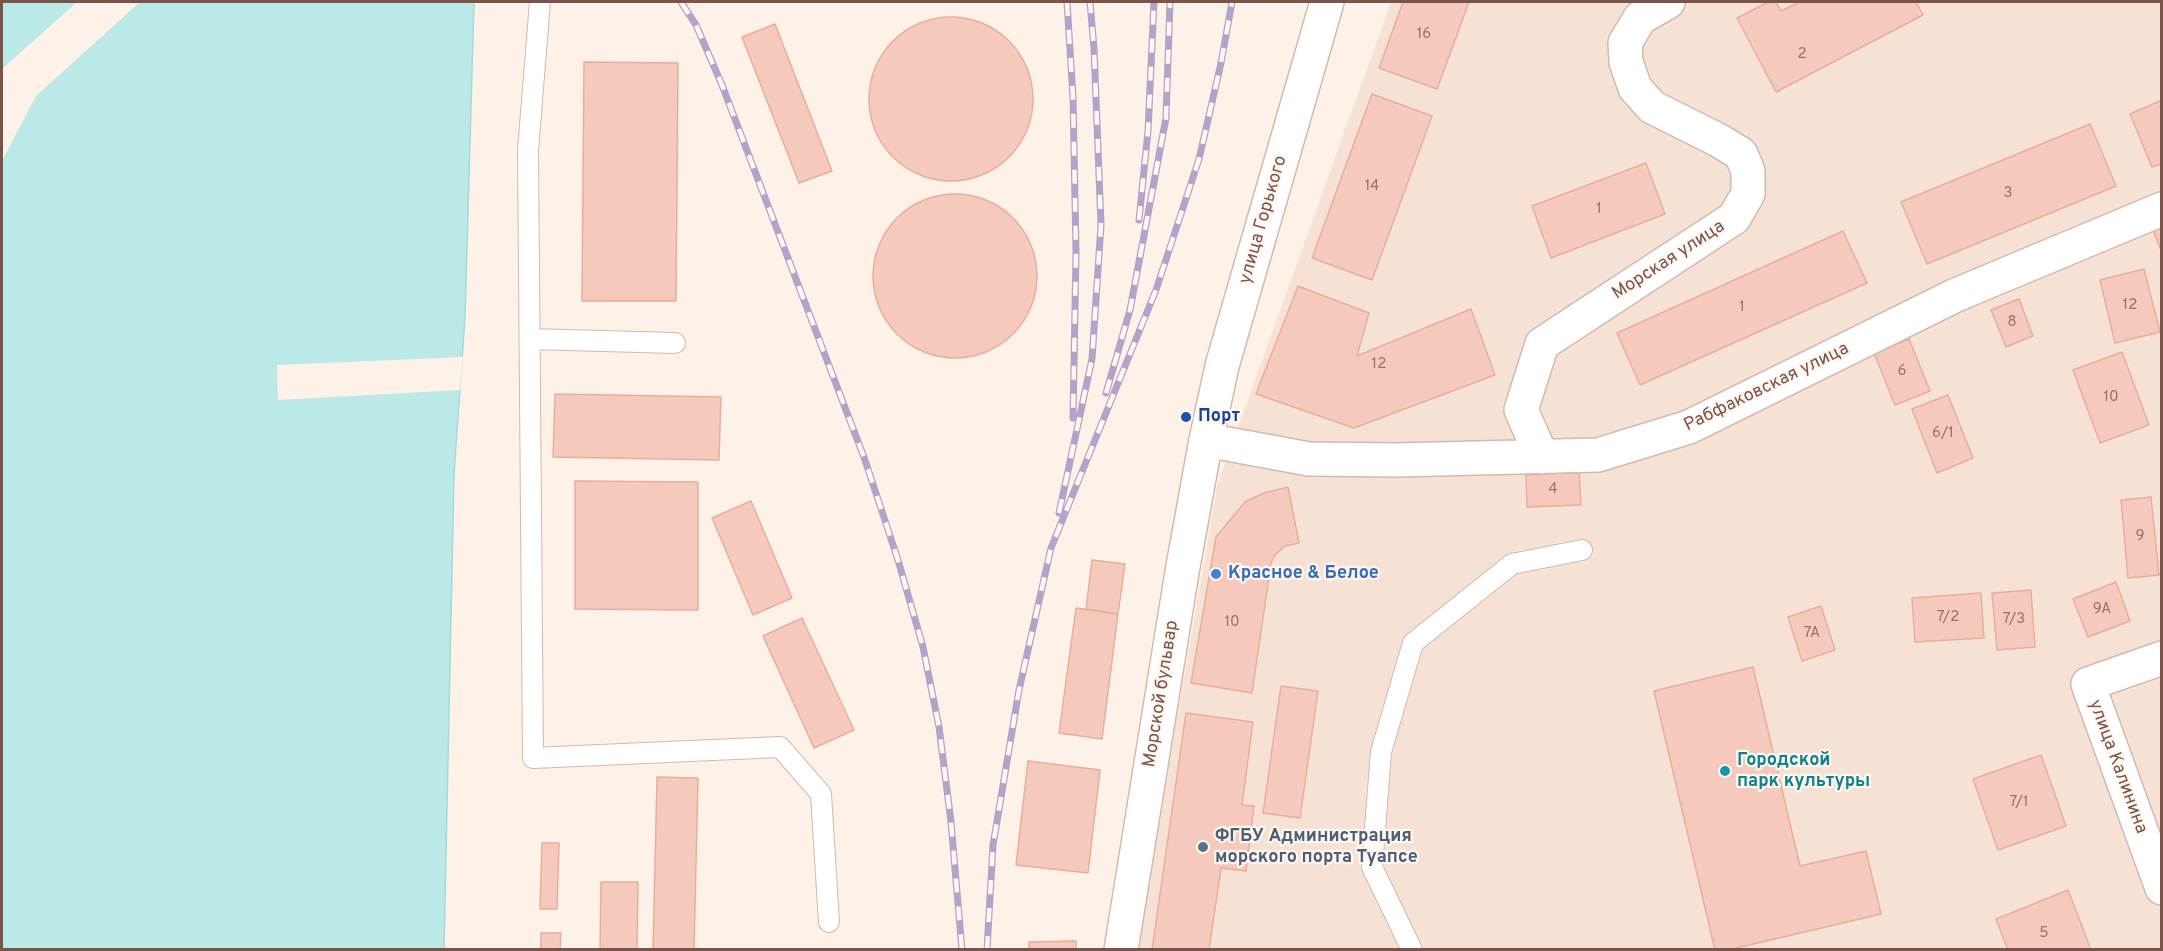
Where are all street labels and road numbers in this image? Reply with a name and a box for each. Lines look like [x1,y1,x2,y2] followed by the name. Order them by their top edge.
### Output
[1235,153,1293,287] street label: улица Горького
[1609,217,1729,305] street label: Морская улица
[1681,339,1853,437] street label: Рабфаковская улица
[1140,619,1184,769] street label: Морской бульвар
[2083,697,2151,837] street label: улица Калинина

